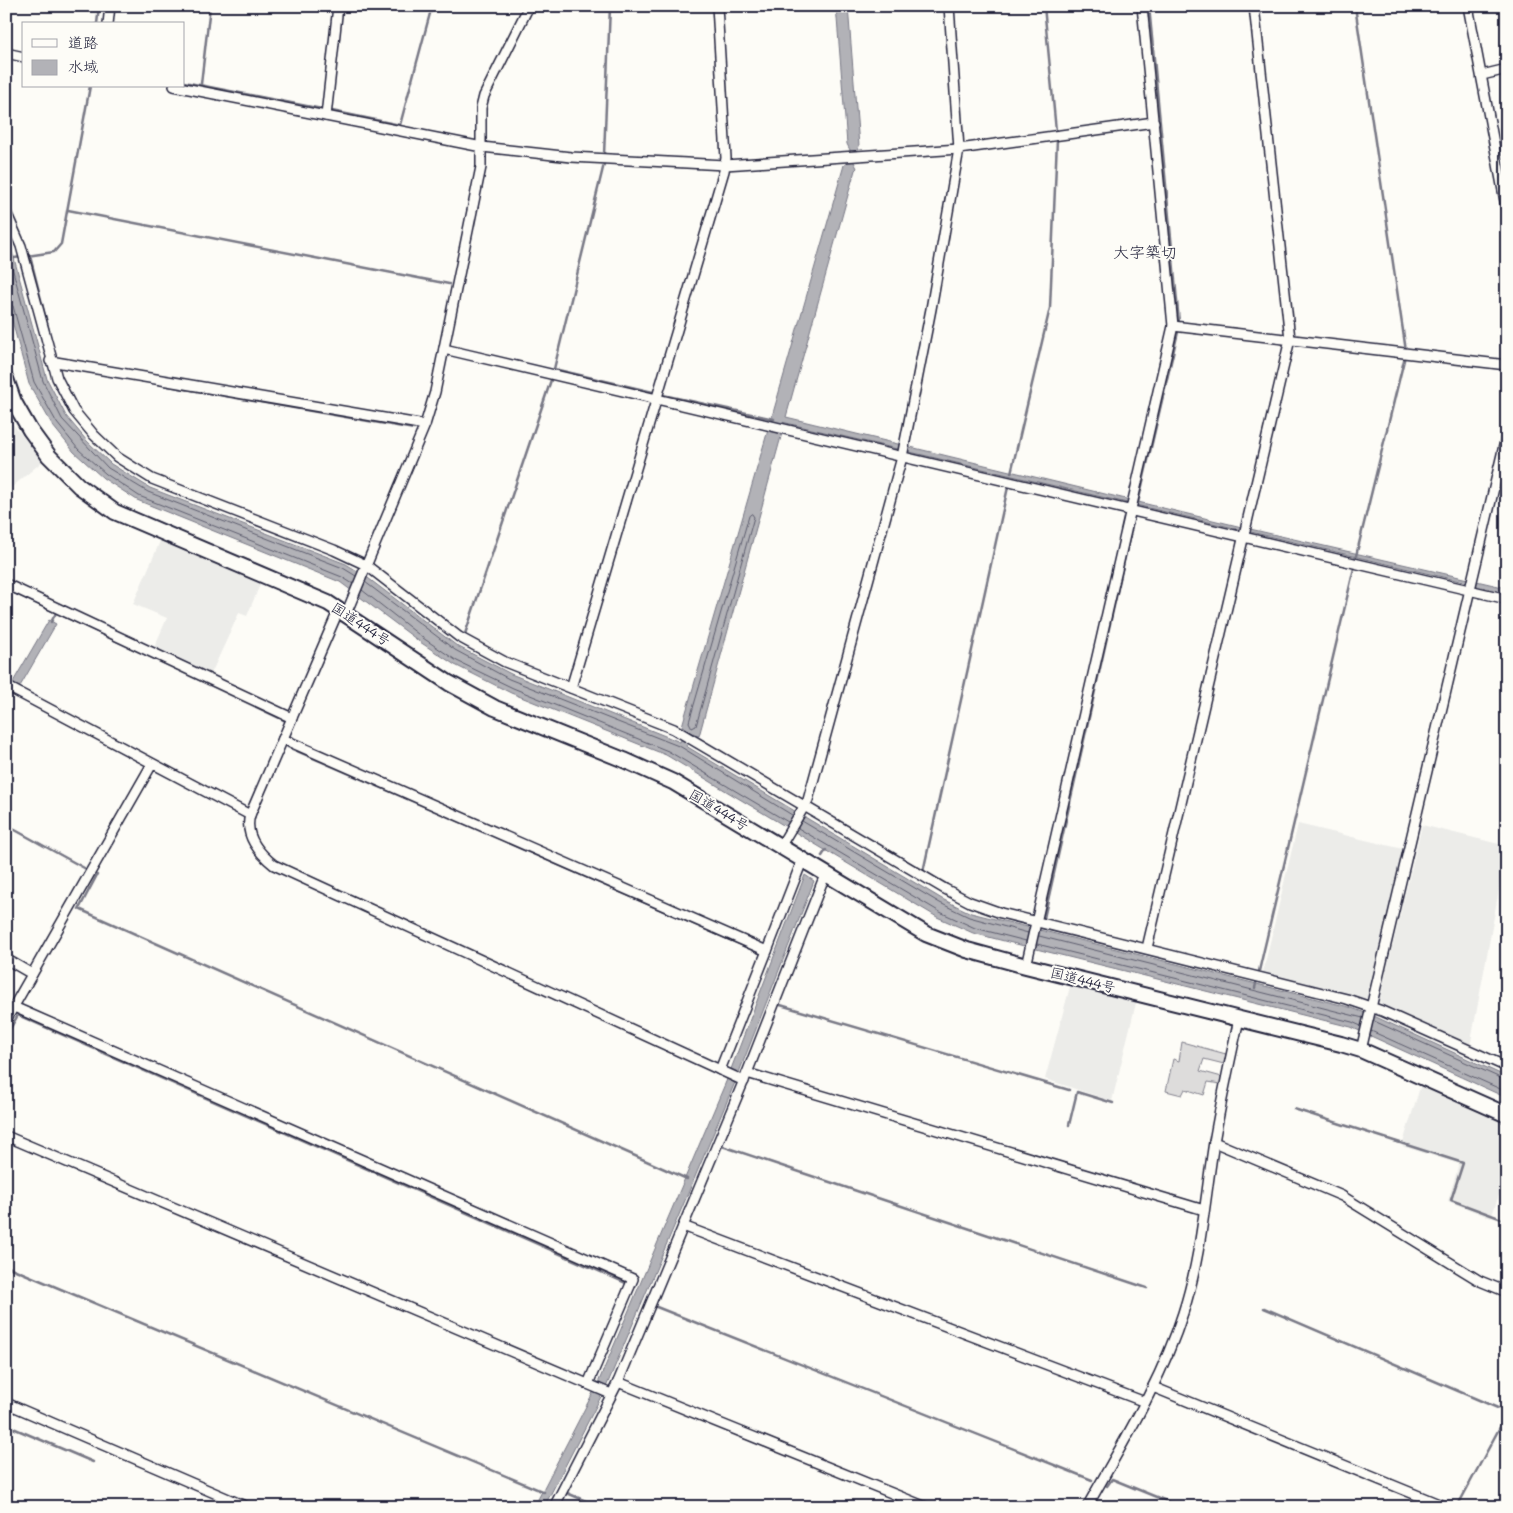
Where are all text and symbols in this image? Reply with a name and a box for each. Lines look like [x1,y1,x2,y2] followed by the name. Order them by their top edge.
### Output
[22,22,185,88] legend
[68,32,98,52] text: 道路
[68,56,98,76] text: 水域
[1113,241,1177,262] district label: 大字築切
[328,597,394,650] street label: 国道444号
[686,784,753,835] street label: 国道444号
[1048,962,1118,997] street label: 国道444号

